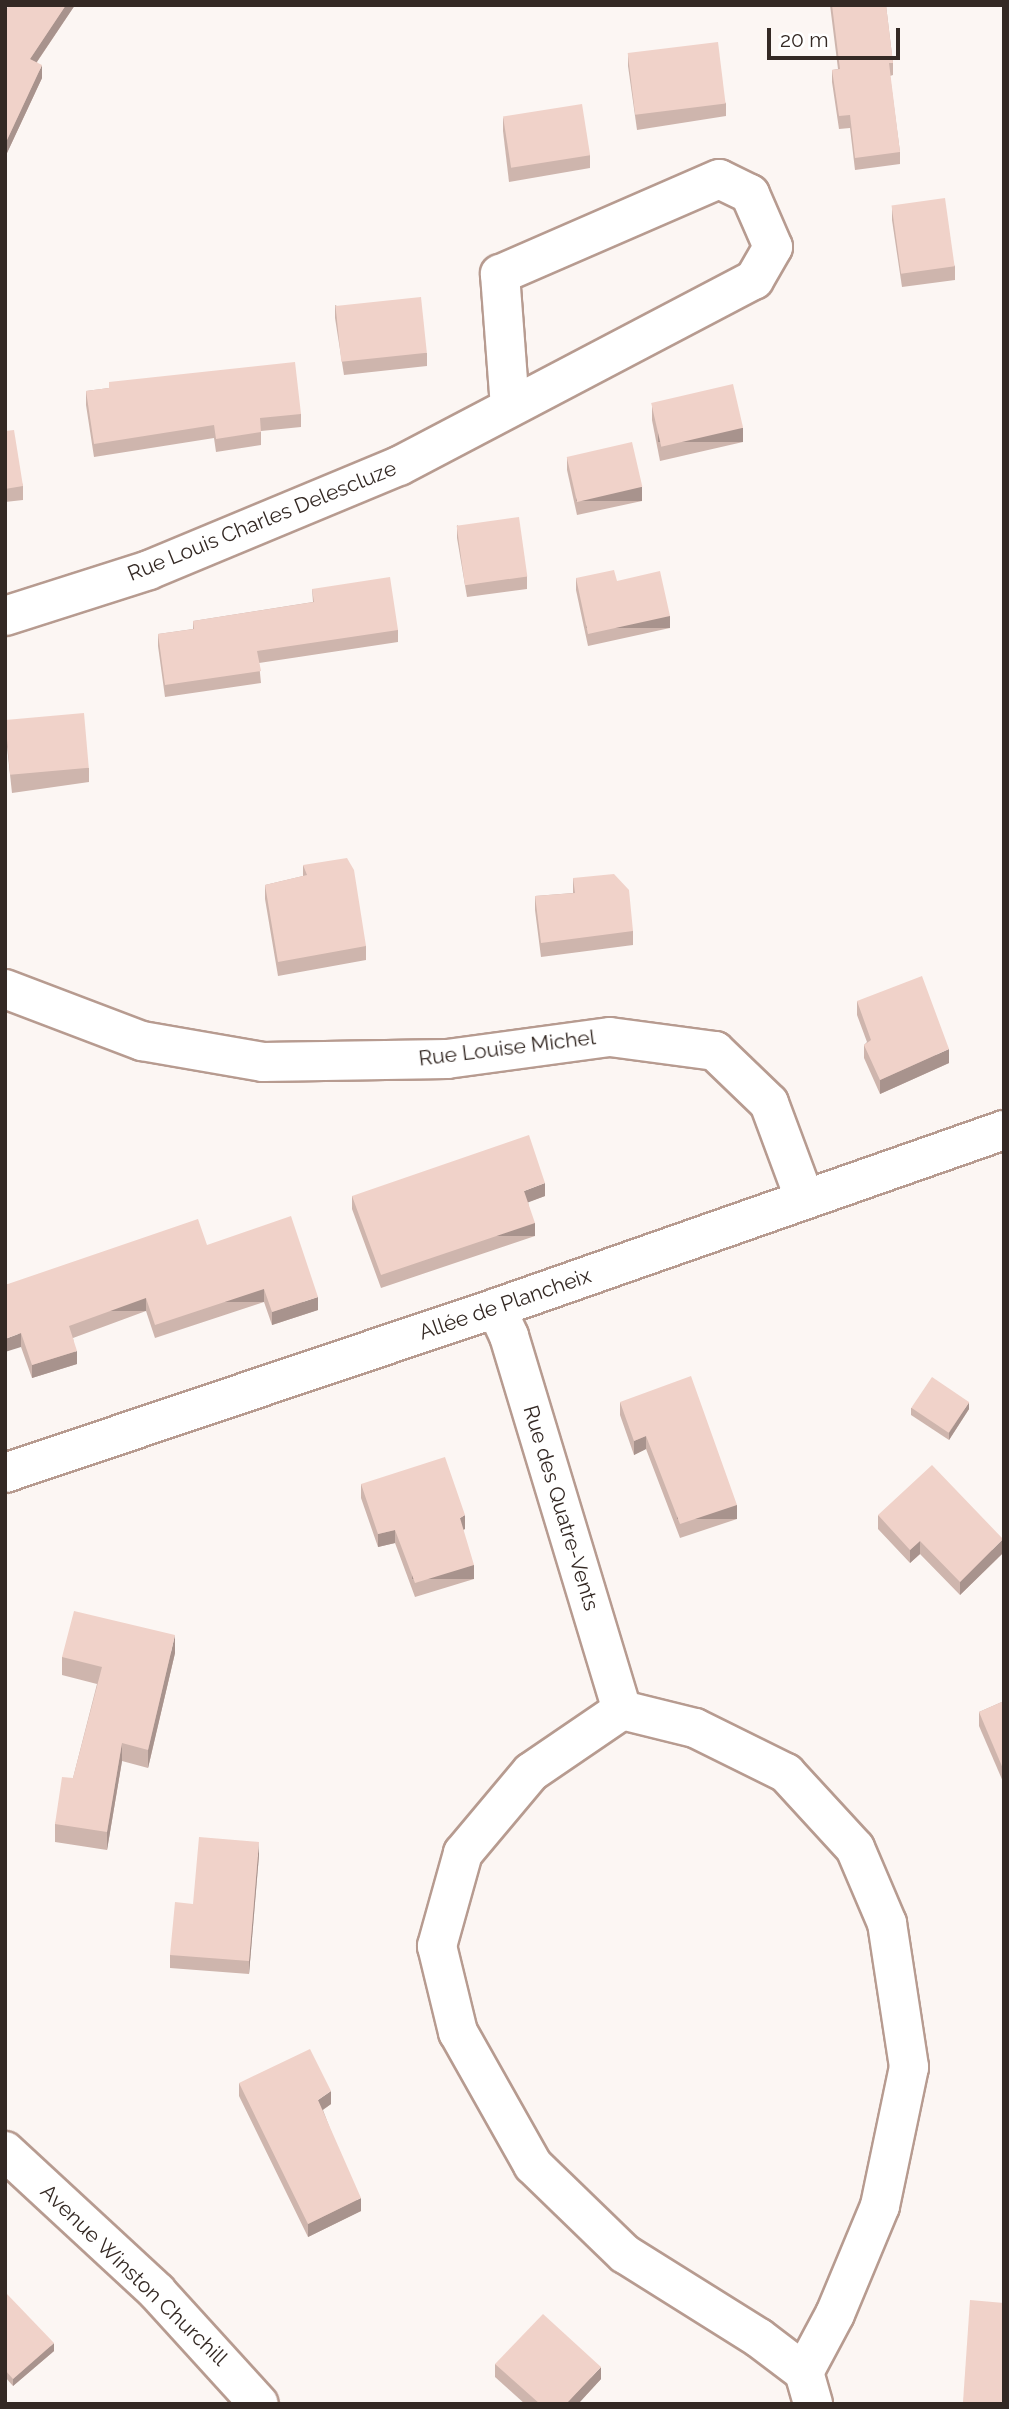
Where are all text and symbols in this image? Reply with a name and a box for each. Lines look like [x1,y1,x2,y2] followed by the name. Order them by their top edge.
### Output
[771,14,904,58] scale bar
[780,27,828,52] text: 20 m
[124,455,400,587] street label: Rue Louis Charles Delescluze
[417,1025,597,1071] street label: Rue Louise Michel
[416,1263,594,1345] street label: Allée de Plancheix
[518,1402,604,1614] street label: Rue des Quatre-Vents
[35,2179,233,2371] street label: Avenue Winston Churchill

